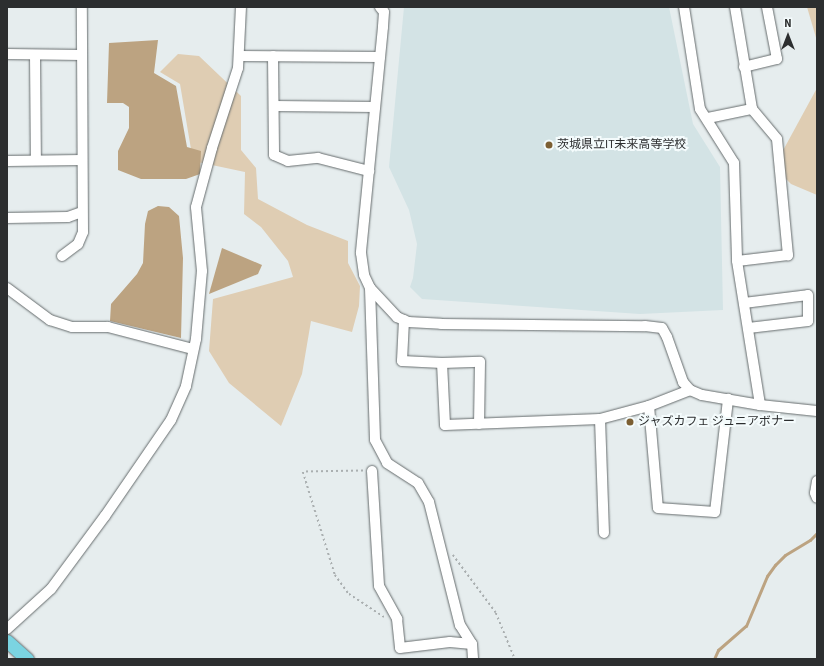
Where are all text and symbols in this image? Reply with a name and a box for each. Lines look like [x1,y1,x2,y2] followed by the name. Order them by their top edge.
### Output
[768,16,808,56] north arrow
[784,16,792,31] text: N
[557,138,687,152] place label: 茨城県立IT未来高等学校
[544,140,554,150] marker: 茨城県立IT未来高等学校
[638,415,796,429] place label: ジャズカフェ ジュニアボナー
[625,417,635,427] marker: ジャズカフェ ジュニアボナー

